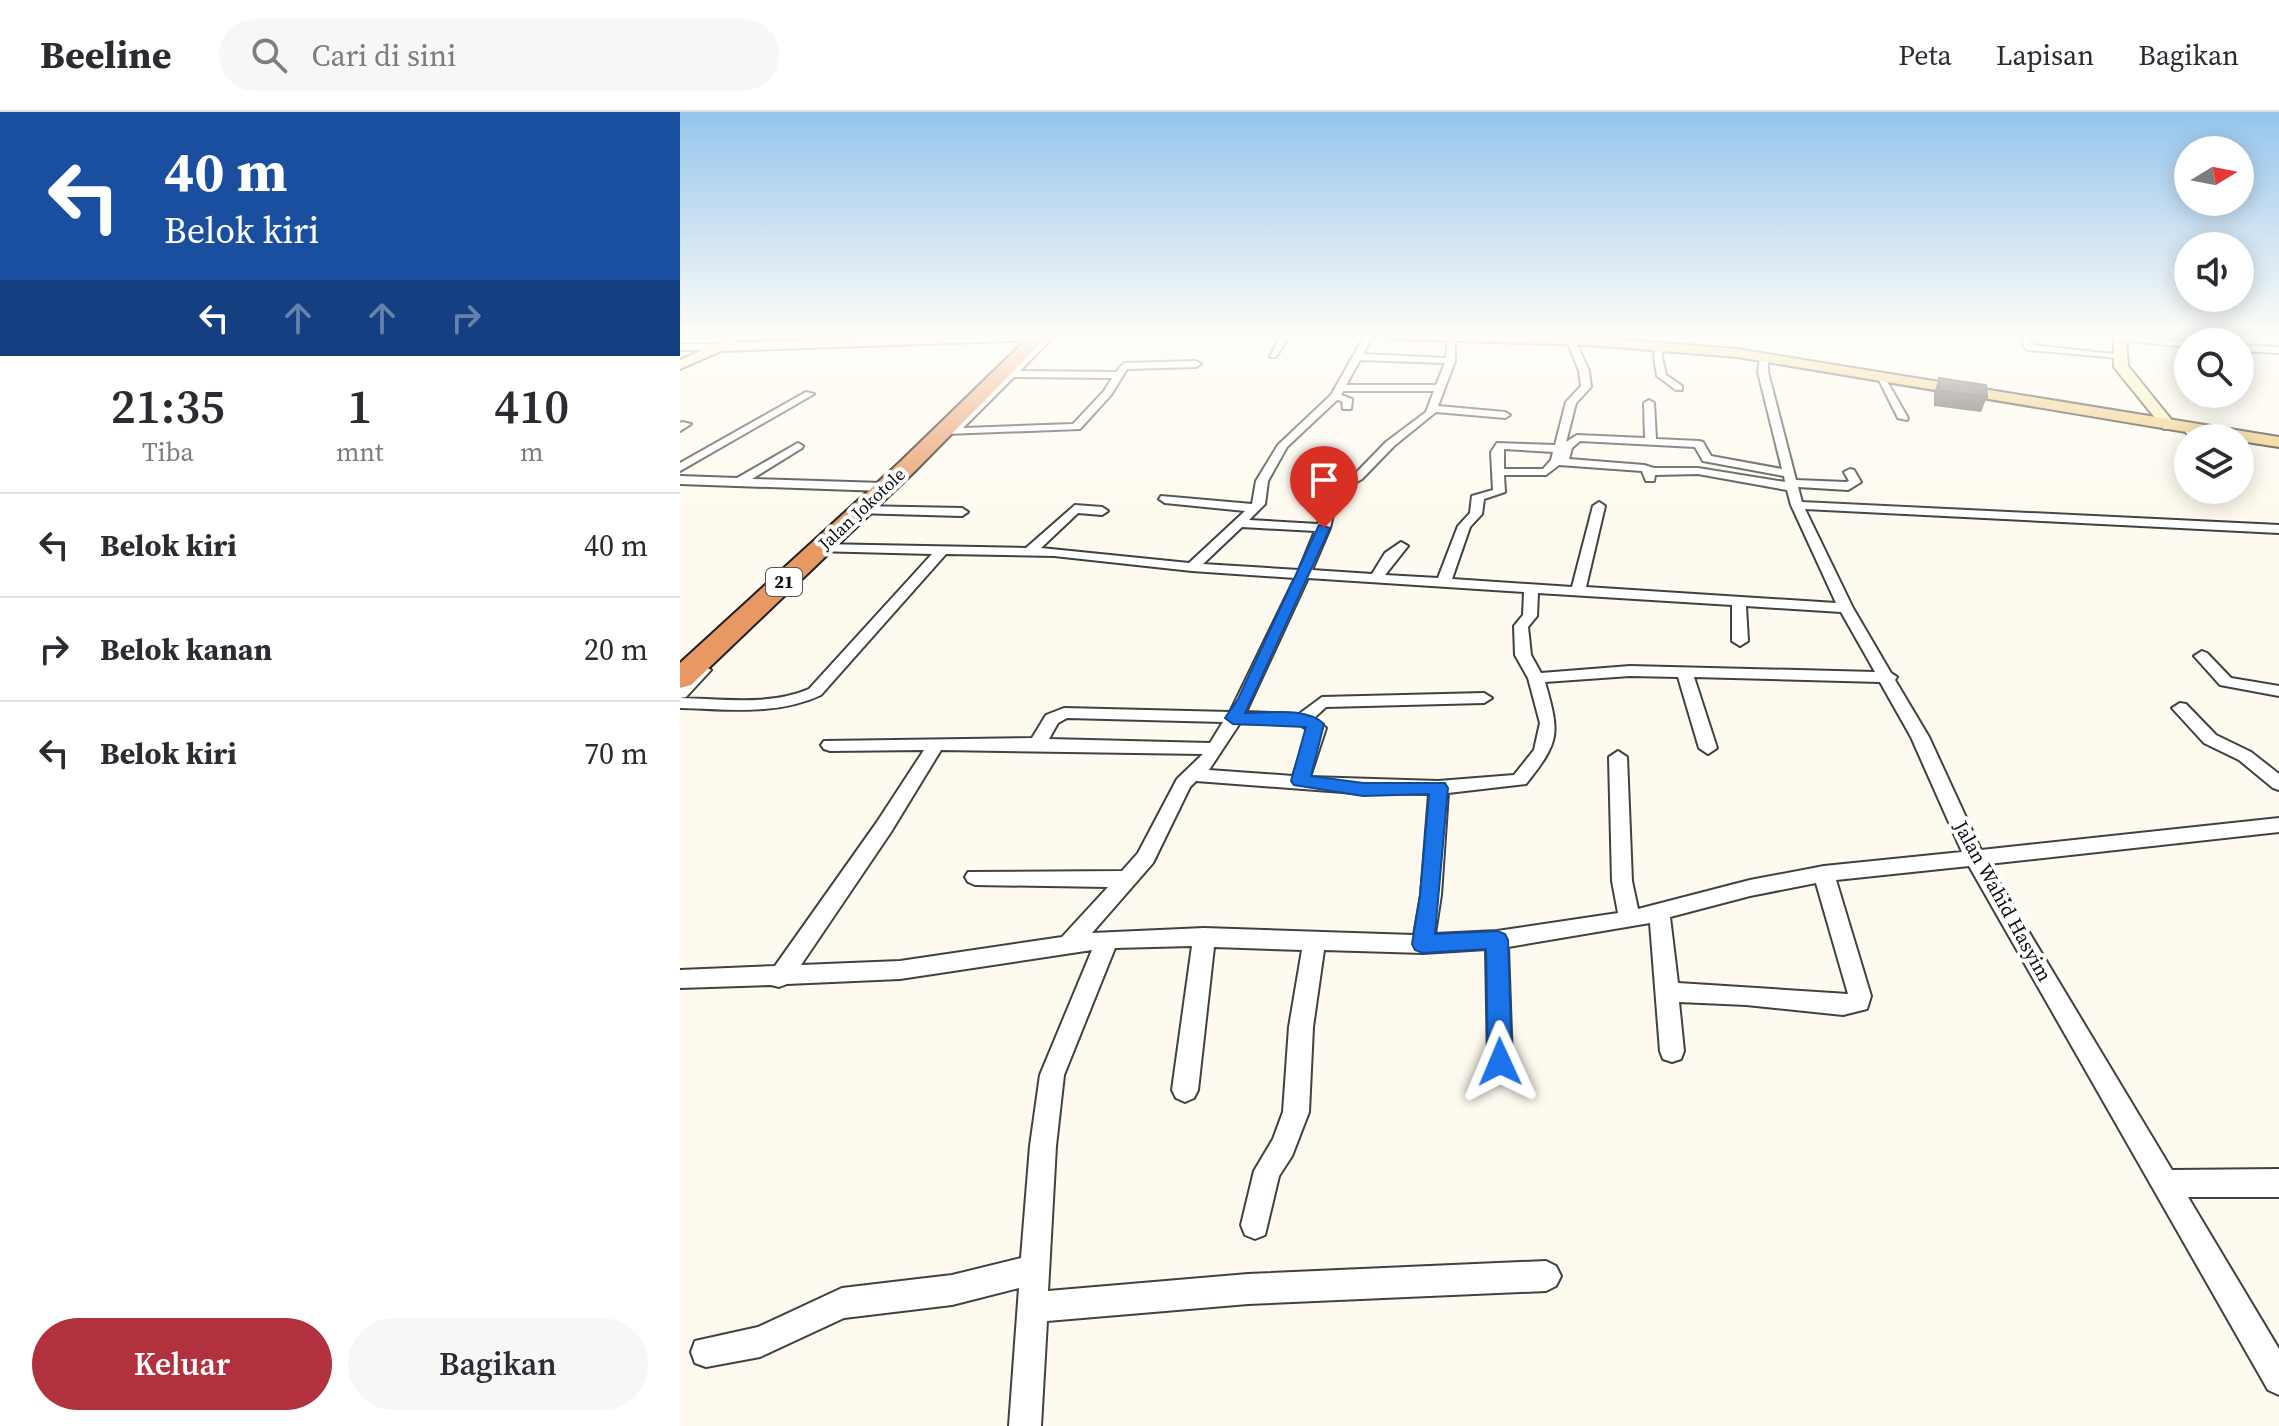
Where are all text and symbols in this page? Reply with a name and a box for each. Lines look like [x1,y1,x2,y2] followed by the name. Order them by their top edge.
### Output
[219,19,779,91] search box
[40,29,171,81] text: Beeline
[247,33,291,77] icon: search
[311,35,456,76] text: Cari di sini
[1898,36,1952,74] text: Peta
[1996,36,2094,74] text: Lapisan
[2138,36,2239,74] text: Bagikan
[164,133,287,210] text: 40 m
[2174,136,2254,216] north arrow
[2174,136,2254,504] map controls
[32,144,136,248] icon: left
[164,206,319,255] text: Belok kiri
[2174,232,2254,312] button: sound
[192,296,236,340] icon: left
[276,296,320,340] icon: ahead
[360,296,404,340] icon: ahead
[444,296,488,340] icon: right
[2174,328,2254,408] button: search
[111,373,225,439] text: 21:35
[347,373,372,439] text: 1
[494,373,569,439] text: 410
[2174,424,2254,504] button: layers
[142,434,194,470] text: Tiba
[336,434,383,470] text: mnt
[520,434,543,470] text: m
[1290,446,1358,528] pin
[1302,458,1346,502] icon: arrive
[812,462,910,556] street label: Jalan Jokotole
[32,523,76,567] icon: left
[100,525,237,566] text: Belok kiri
[584,525,648,566] text: 40 m
[766,568,802,596] road number: 21
[32,627,76,671] icon: right
[100,629,272,670] text: Belok kanan
[584,629,648,670] text: 20 m
[32,731,76,775] icon: left
[100,733,237,774] text: Belok kiri
[584,733,648,774] text: 70 m
[1947,815,2059,986] street label: Jalan Wahid Hasyim
[1458,1020,1542,1104] position arrow
[32,1318,332,1410] button: Keluar
[348,1318,648,1410] button: Bagikan

